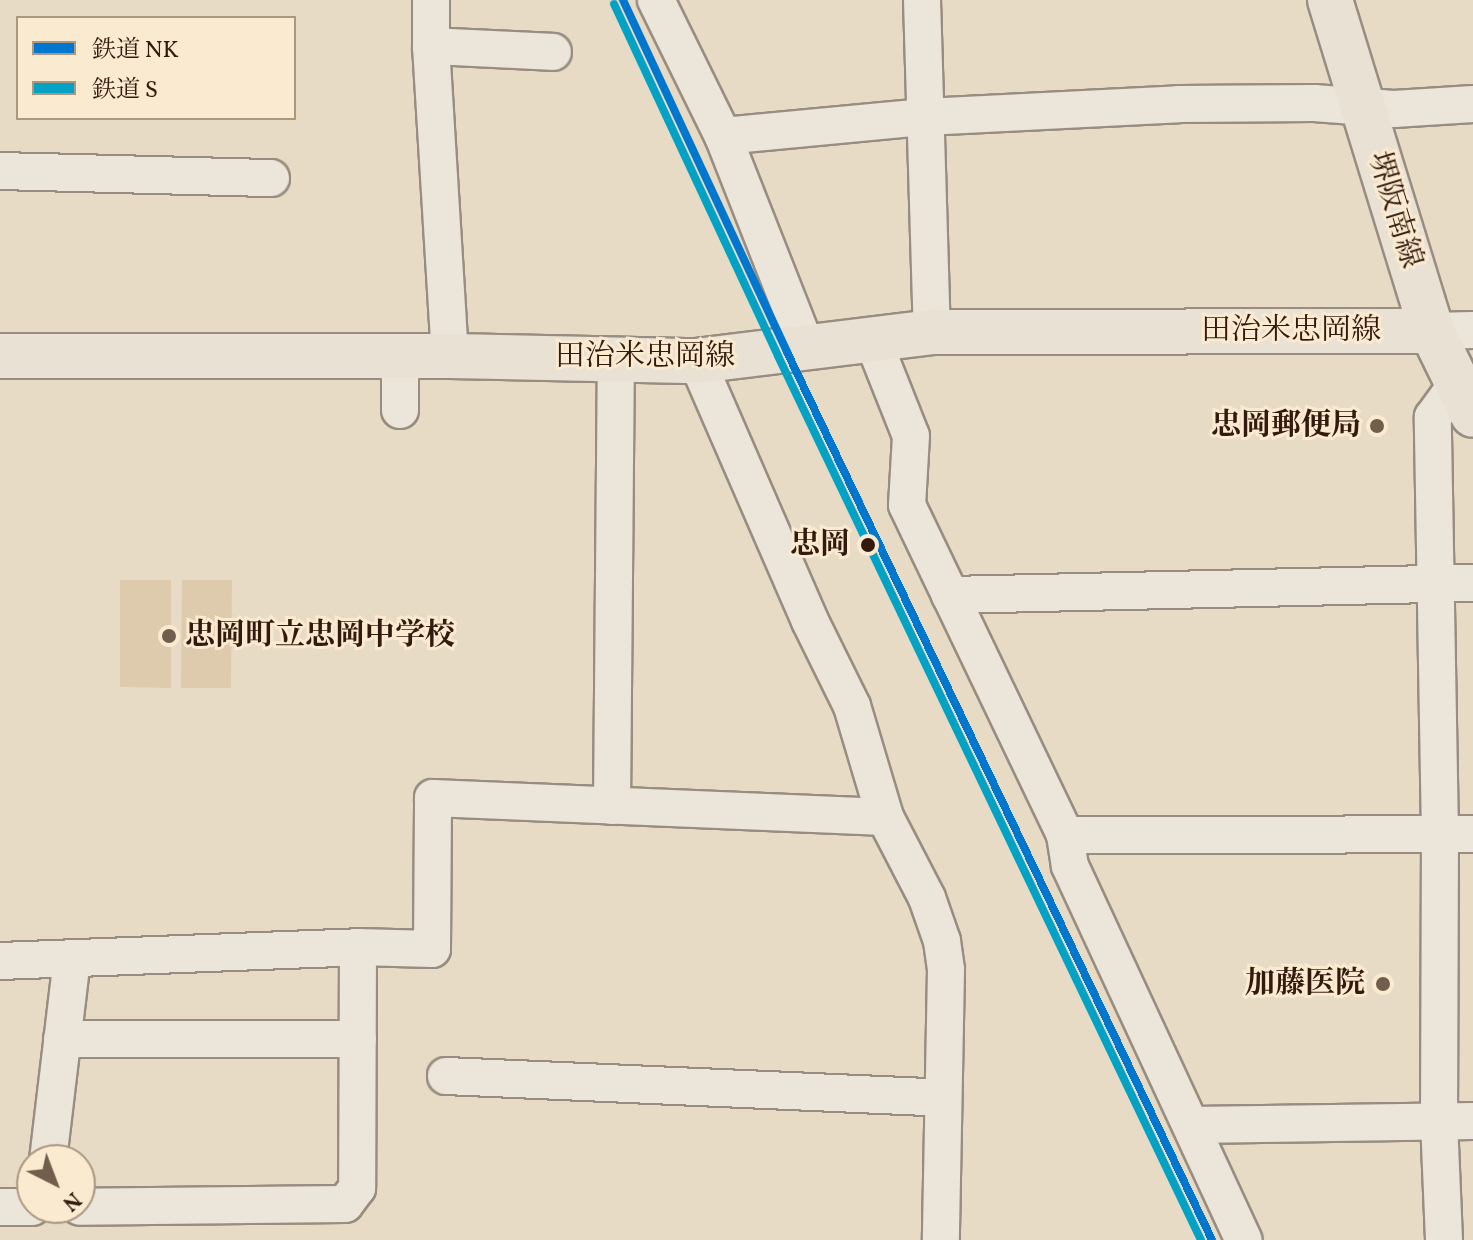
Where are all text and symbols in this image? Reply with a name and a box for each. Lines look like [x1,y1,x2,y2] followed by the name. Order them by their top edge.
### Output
[16,16,296,120] legend
[92,34,179,68] text: 鉄道 NK
[92,74,158,108] text: 鉄道 S
[1359,147,1429,273] street label: 堺阪南線
[1201,313,1381,349] street label: 田治米忠岡線
[555,339,735,375] street label: 田治米忠岡線
[1211,408,1361,444] place label: 忠岡郵便局
[1368,417,1386,435] marker: 忠岡郵便局
[790,527,850,563] place label: 忠岡
[857,534,879,556] marker: 忠岡
[185,618,455,654] place label: 忠岡町立忠岡中学校
[160,627,178,645] marker: 忠岡町立忠岡中学校
[1245,966,1365,1002] place label: 加藤医院
[1372,973,1394,995] marker: 加藤医院
[16,1144,96,1224] north arrow
[55,1184,87,1218] text: N

